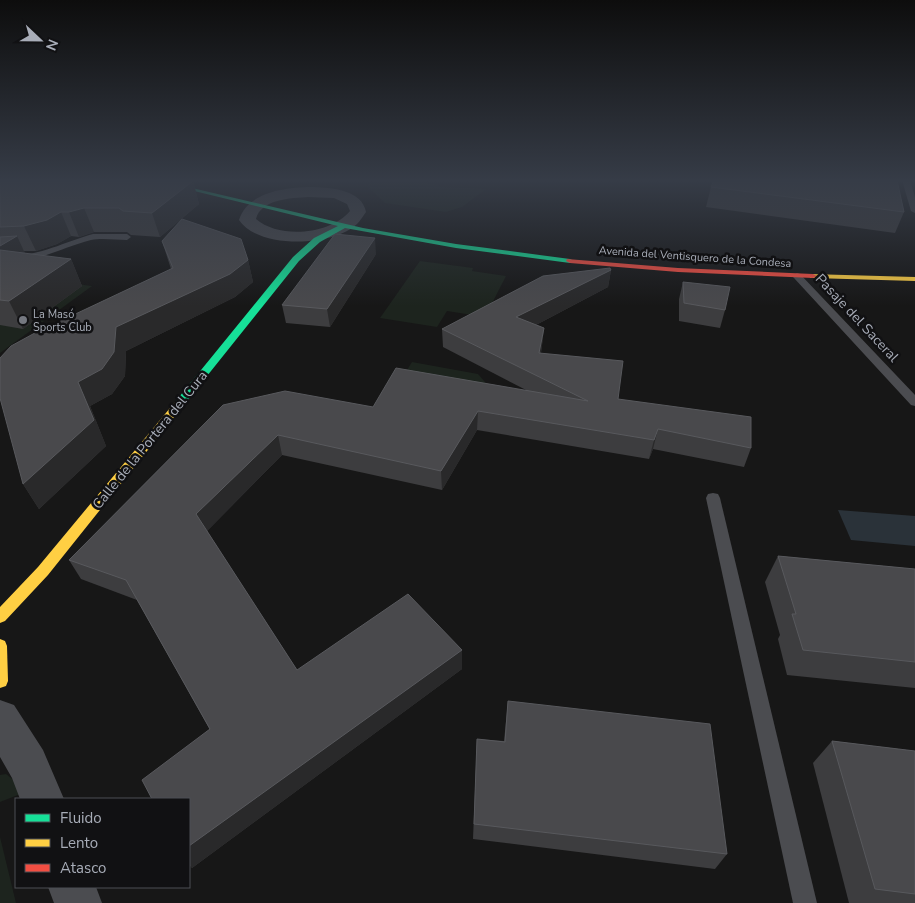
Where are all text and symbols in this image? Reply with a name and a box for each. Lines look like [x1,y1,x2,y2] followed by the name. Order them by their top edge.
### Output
[15,15,65,65] north arrow
[41,36,62,53] text: N
[598,243,792,271] street label: Avenida del Ventisquero de la Condesa
[811,270,903,367] street label: Pasaje del Saceral
[33,307,92,335] place label: La Masó Sports Club
[17,314,29,326] marker: La Masó Sports Club
[88,367,212,513] street label: Calle de la Portera del Cura
[15,798,190,888] legend
[60,808,102,828] text: Fluido
[60,833,98,853] text: Lento
[60,858,106,878] text: Atasco

